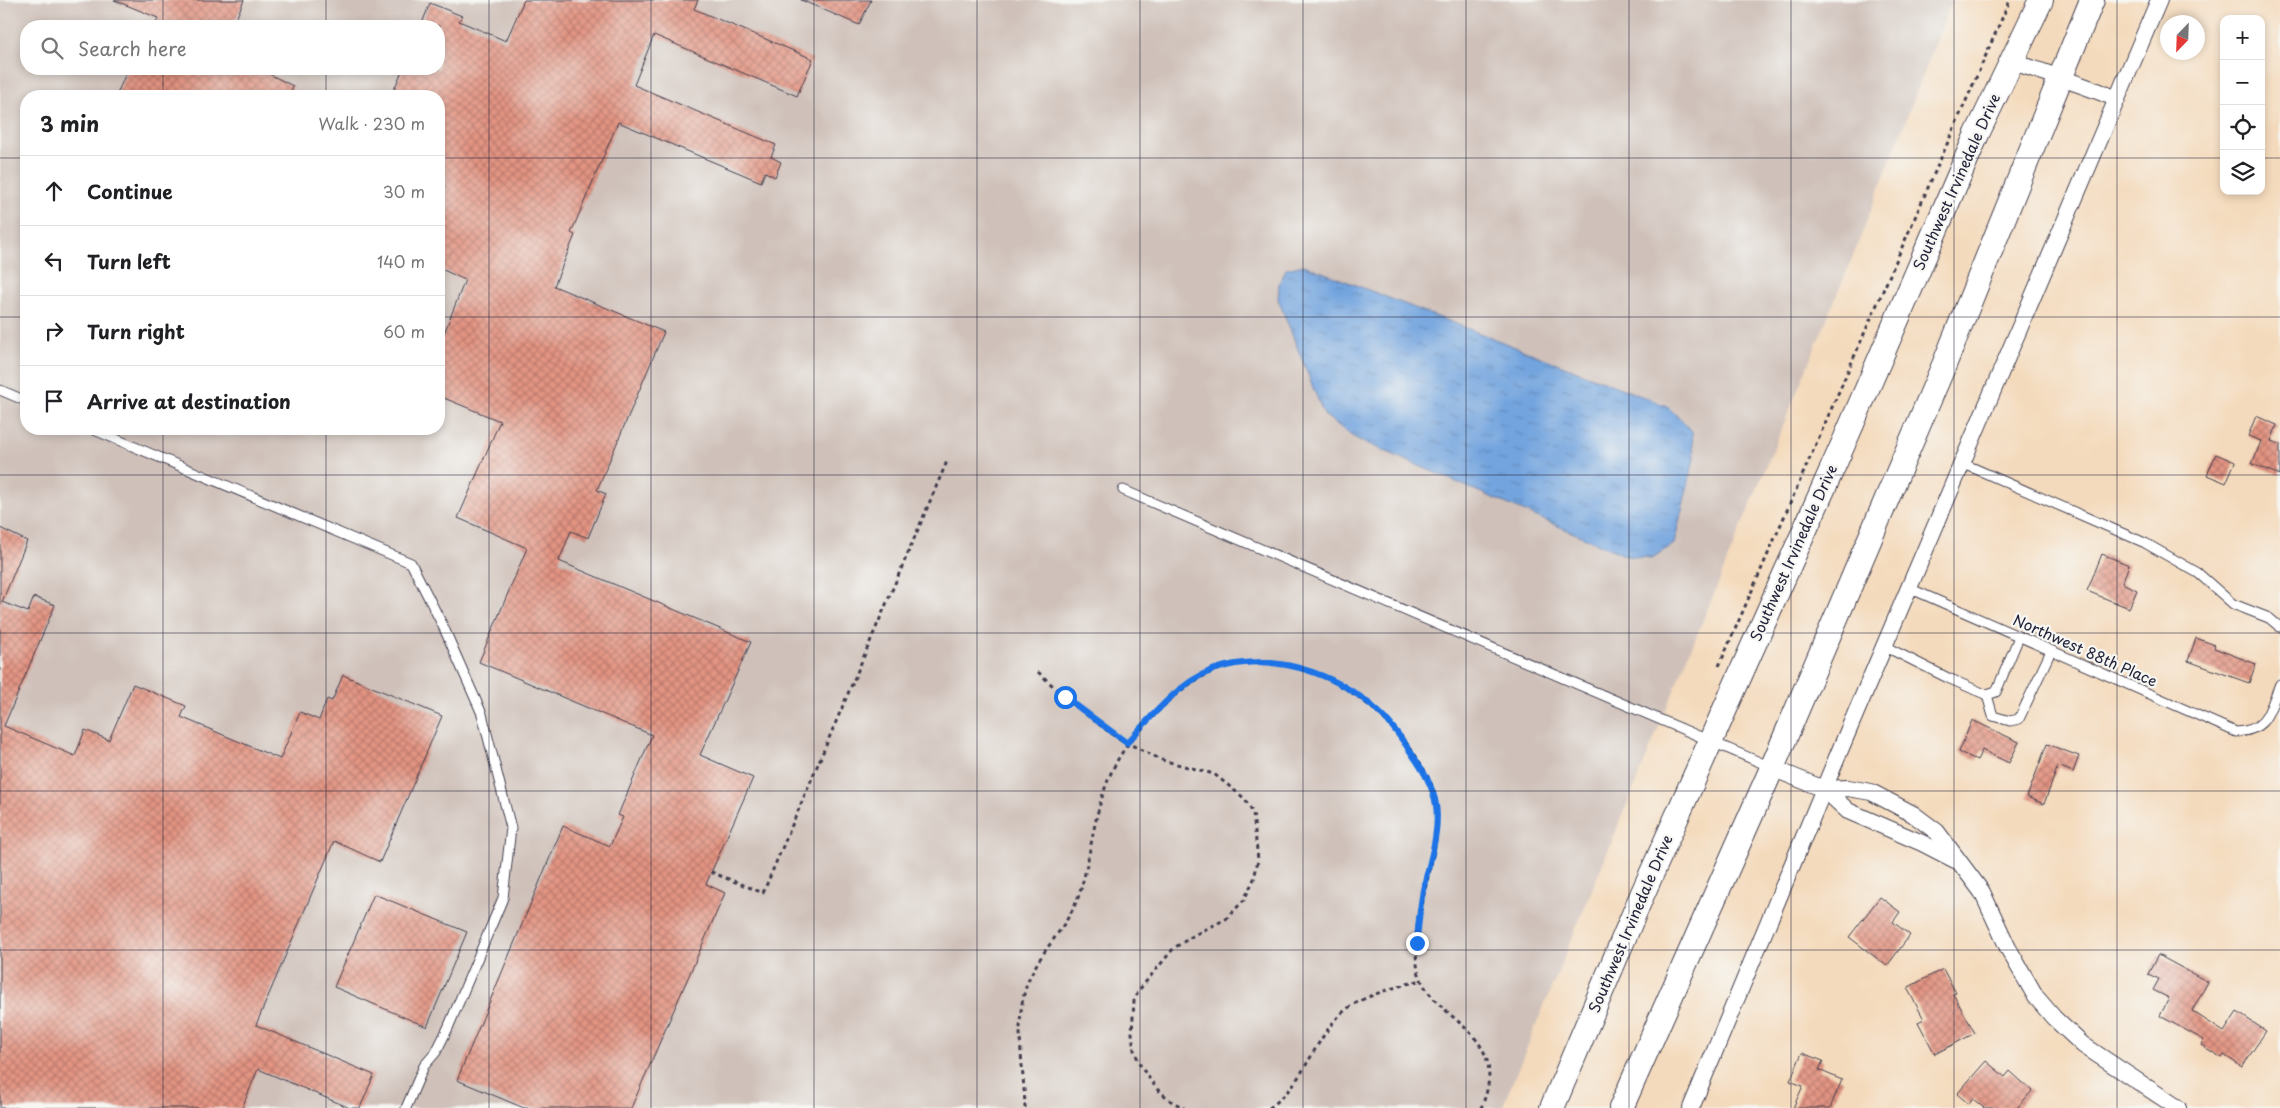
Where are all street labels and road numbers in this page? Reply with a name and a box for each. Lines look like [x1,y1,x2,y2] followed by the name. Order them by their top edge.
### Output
[1906,89,2005,273] street label: Southwest Irvinedale Drive
[1743,460,1842,644] street label: Southwest Irvinedale Drive
[2010,607,2161,692] street label: Northwest 88th Place
[1582,831,1678,1016] street label: Southwest Irvinedale Drive

